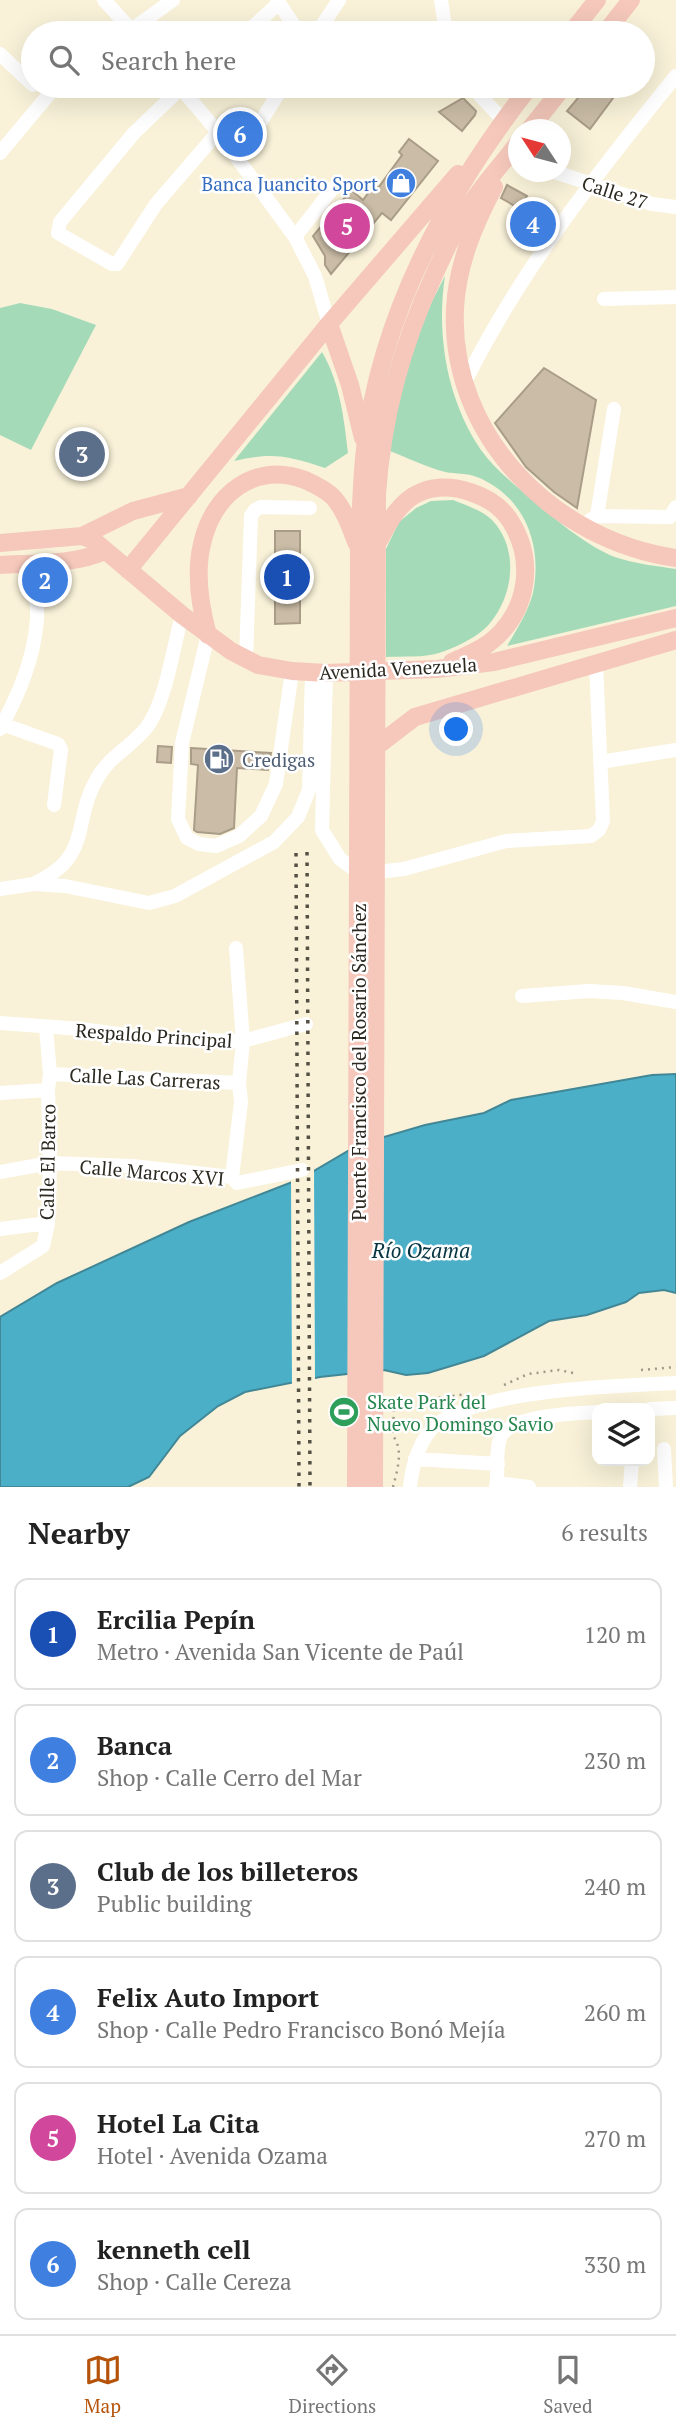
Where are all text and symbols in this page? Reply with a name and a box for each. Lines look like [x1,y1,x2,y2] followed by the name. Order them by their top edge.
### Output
[21,21,655,98] search box
[45,41,83,79] icon: search
[101,43,236,77] text: Search here
[217,108,263,160] pin: 6
[508,119,571,182] north arrow
[384,166,418,200] shop icon: Banca Juancito Sport
[579,170,651,214] street label: Calle 27
[202,171,378,196] place label: Banca Juancito Sport
[510,198,556,250] pin: 4
[324,200,370,252] pin: 5
[59,428,105,480] pin: 3
[264,551,310,603] pin: 1
[22,554,68,606] pin: 2
[318,651,478,685] street label: Avenida Venezuela
[439,712,473,746] your location
[202,742,236,776] fuel station icon: Credigas
[242,747,315,772] place label: Credigas
[346,903,371,1221] street label: Puente Francisco del Rosario Sánchez
[75,1017,233,1053] street label: Respaldo Principal
[69,1062,221,1094] street label: Calle Las Carreras
[33,1104,61,1220] street label: Calle El Barco
[79,1153,225,1191] street label: Calle Marcos XVI
[371,1236,470,1264] water label: Río Ozama
[367,1389,554,1436] place label: Skate Park del Nuevo Domingo Savio
[327,1395,361,1429] sports icon: Skate Park del Nuevo Domingo Savio
[592,1403,655,1466] map controls
[592,1403,655,1466] button: layers
[28,1513,130,1553] text: Nearby
[561,1517,648,1548] text: 6 results
[97,1602,255,1636] text: Ercilia Pepín
[47,1619,60,1650] text: 1
[584,1619,646,1650] text: 120 m
[97,1636,464,1667] text: Metro · Avenida San Vicente de Paúl
[97,1728,172,1762] text: Banca
[47,1745,60,1776] text: 2
[584,1745,646,1776] text: 230 m
[97,1762,362,1793] text: Shop · Calle Cerro del Mar
[97,1854,358,1888] text: Club de los billeteros
[47,1871,60,1902] text: 3
[584,1871,646,1902] text: 240 m
[97,1888,252,1919] text: Public building
[97,1980,319,2014] text: Felix Auto Import
[47,1997,60,2028] text: 4
[584,1997,646,2028] text: 260 m
[97,2014,506,2045] text: Shop · Calle Pedro Francisco Bonó Mejía
[97,2106,259,2140] text: Hotel La Cita
[47,2123,60,2154] text: 5
[584,2123,646,2154] text: 270 m
[97,2140,328,2171] text: Hotel · Avenida Ozama
[97,2232,251,2266] text: kenneth cell
[47,2249,60,2280] text: 6
[584,2249,646,2280] text: 330 m
[97,2266,292,2297] text: Shop · Calle Cereza
[84,2351,122,2418] tab: Map
[289,2351,376,2418] tab: Directions
[543,2351,592,2418] tab: Saved

